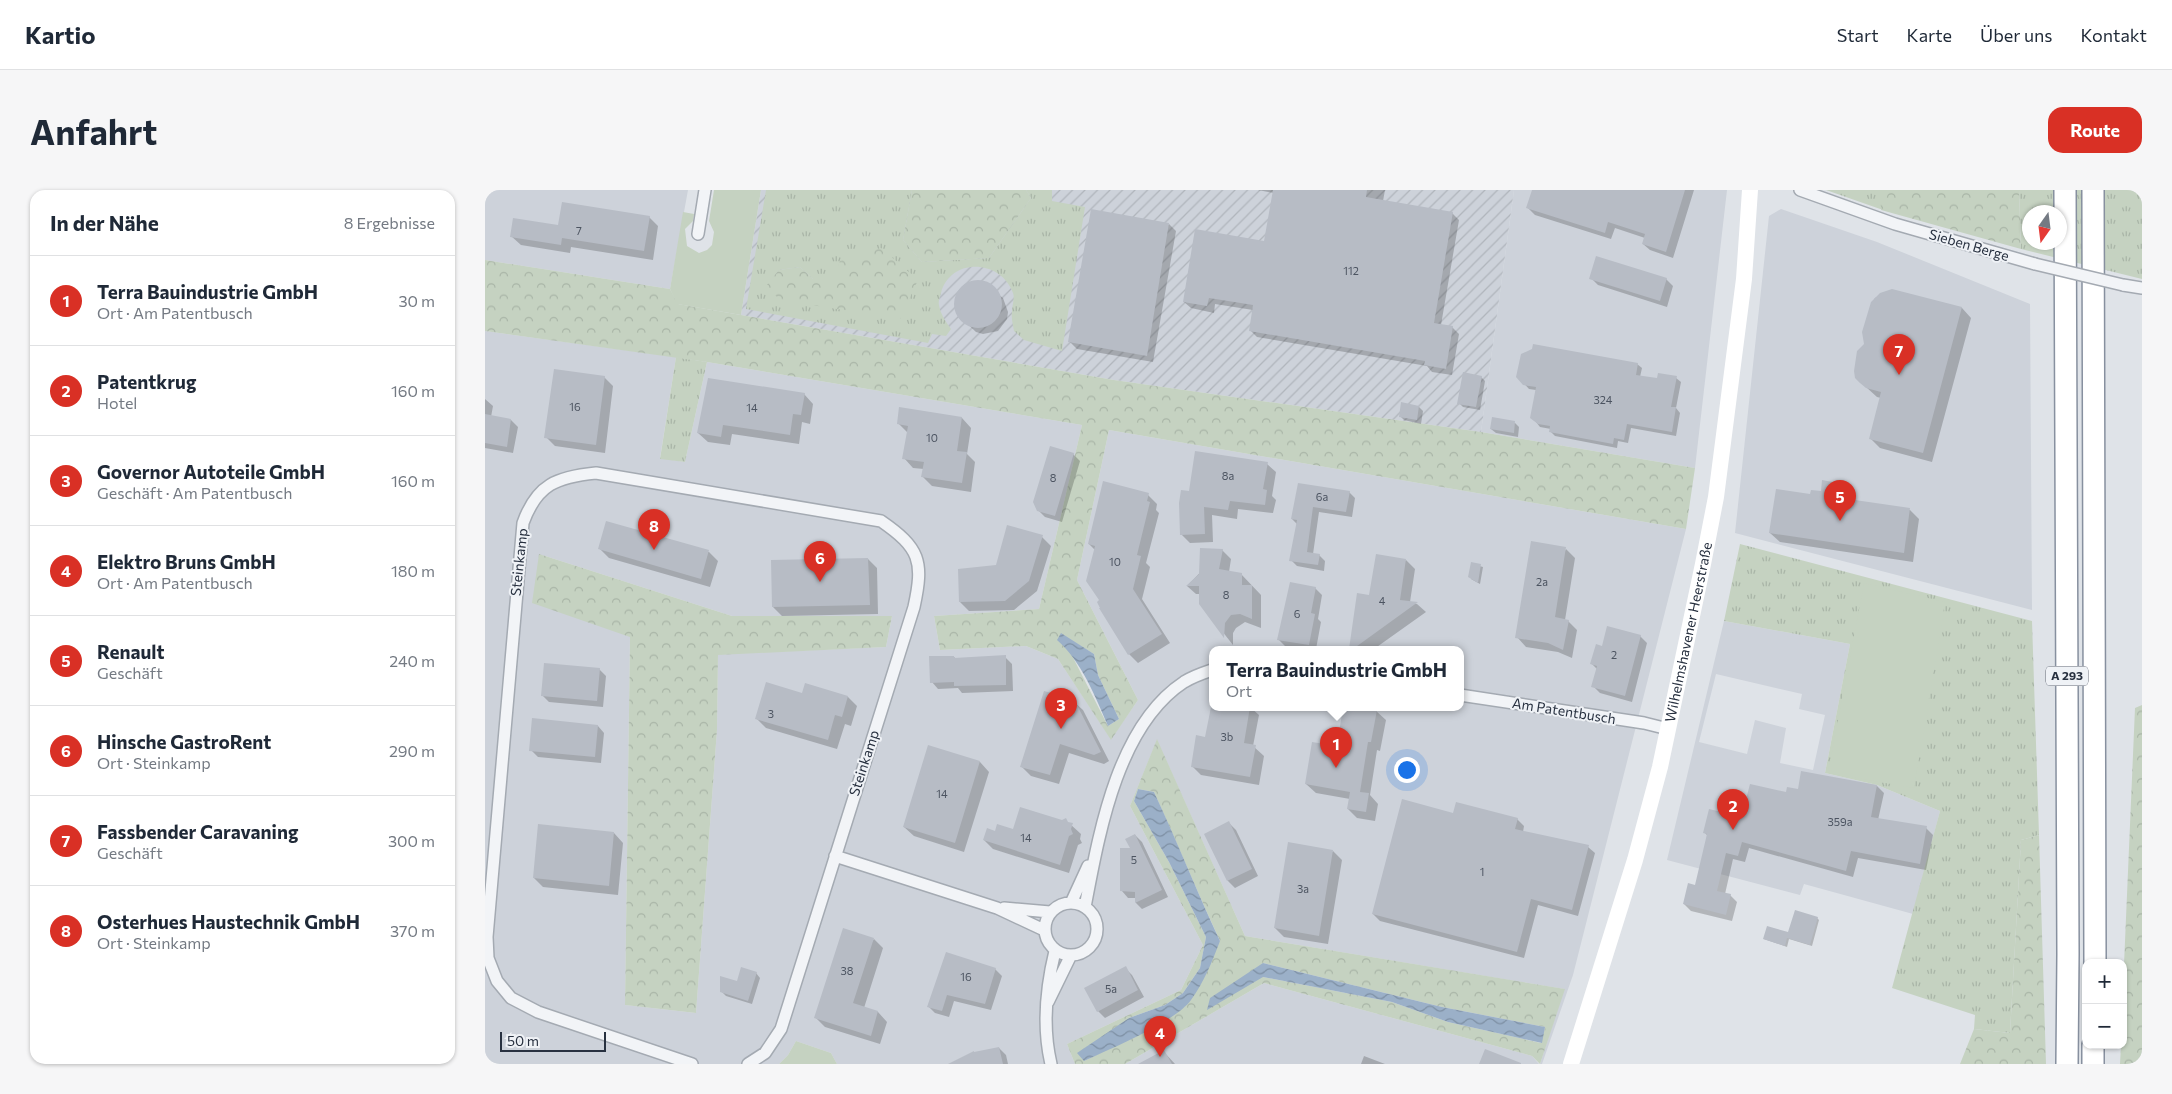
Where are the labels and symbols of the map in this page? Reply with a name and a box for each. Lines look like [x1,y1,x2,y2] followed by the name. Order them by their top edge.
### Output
[2022,205,2067,250] north arrow
[576,224,582,237] house number: 7
[1927,225,2011,264] street label: Sieben Berge
[1343,264,1359,277] house number: 112
[1883,334,1915,375] pin: 7
[1594,393,1613,406] house number: 324
[569,400,581,413] house number: 16
[746,401,758,414] house number: 14
[926,431,938,444] house number: 10
[1222,469,1234,482] house number: 8a
[1050,471,1057,484] house number: 8
[1824,480,1856,521] pin: 5
[1316,490,1328,503] house number: 6a
[638,509,670,550] pin: 8
[506,527,531,597] street label: Steinkamp
[1661,540,1715,724] street label: Wilhelmshavener Heerstraße
[804,541,836,582] pin: 6
[1109,555,1121,568] house number: 10
[1536,575,1548,588] house number: 2a
[1223,588,1230,601] house number: 8
[1379,594,1386,607] house number: 4
[1294,607,1301,620] house number: 6
[1611,648,1617,661] house number: 2
[2046,666,2088,686] road number: A 293
[1045,688,1077,729] pin: 3
[1511,694,1617,727] street label: Am Patentbusch
[768,707,774,720] house number: 3
[1320,727,1352,768] pin: 1
[845,728,882,798] street label: Steinkamp
[1221,730,1233,743] house number: 3b
[1394,757,1420,783] your location
[936,787,948,800] house number: 14
[1717,789,1749,830] pin: 2
[1827,815,1853,828] house number: 359a
[1020,831,1032,844] house number: 14
[1131,853,1137,866] house number: 5
[1480,865,1484,878] house number: 1
[1297,882,1309,895] house number: 3a
[841,964,854,977] house number: 38
[960,970,972,983] house number: 16
[1105,982,1117,995] house number: 5a
[1144,1016,1176,1057] pin: 4
[500,1029,606,1052] scale bar

